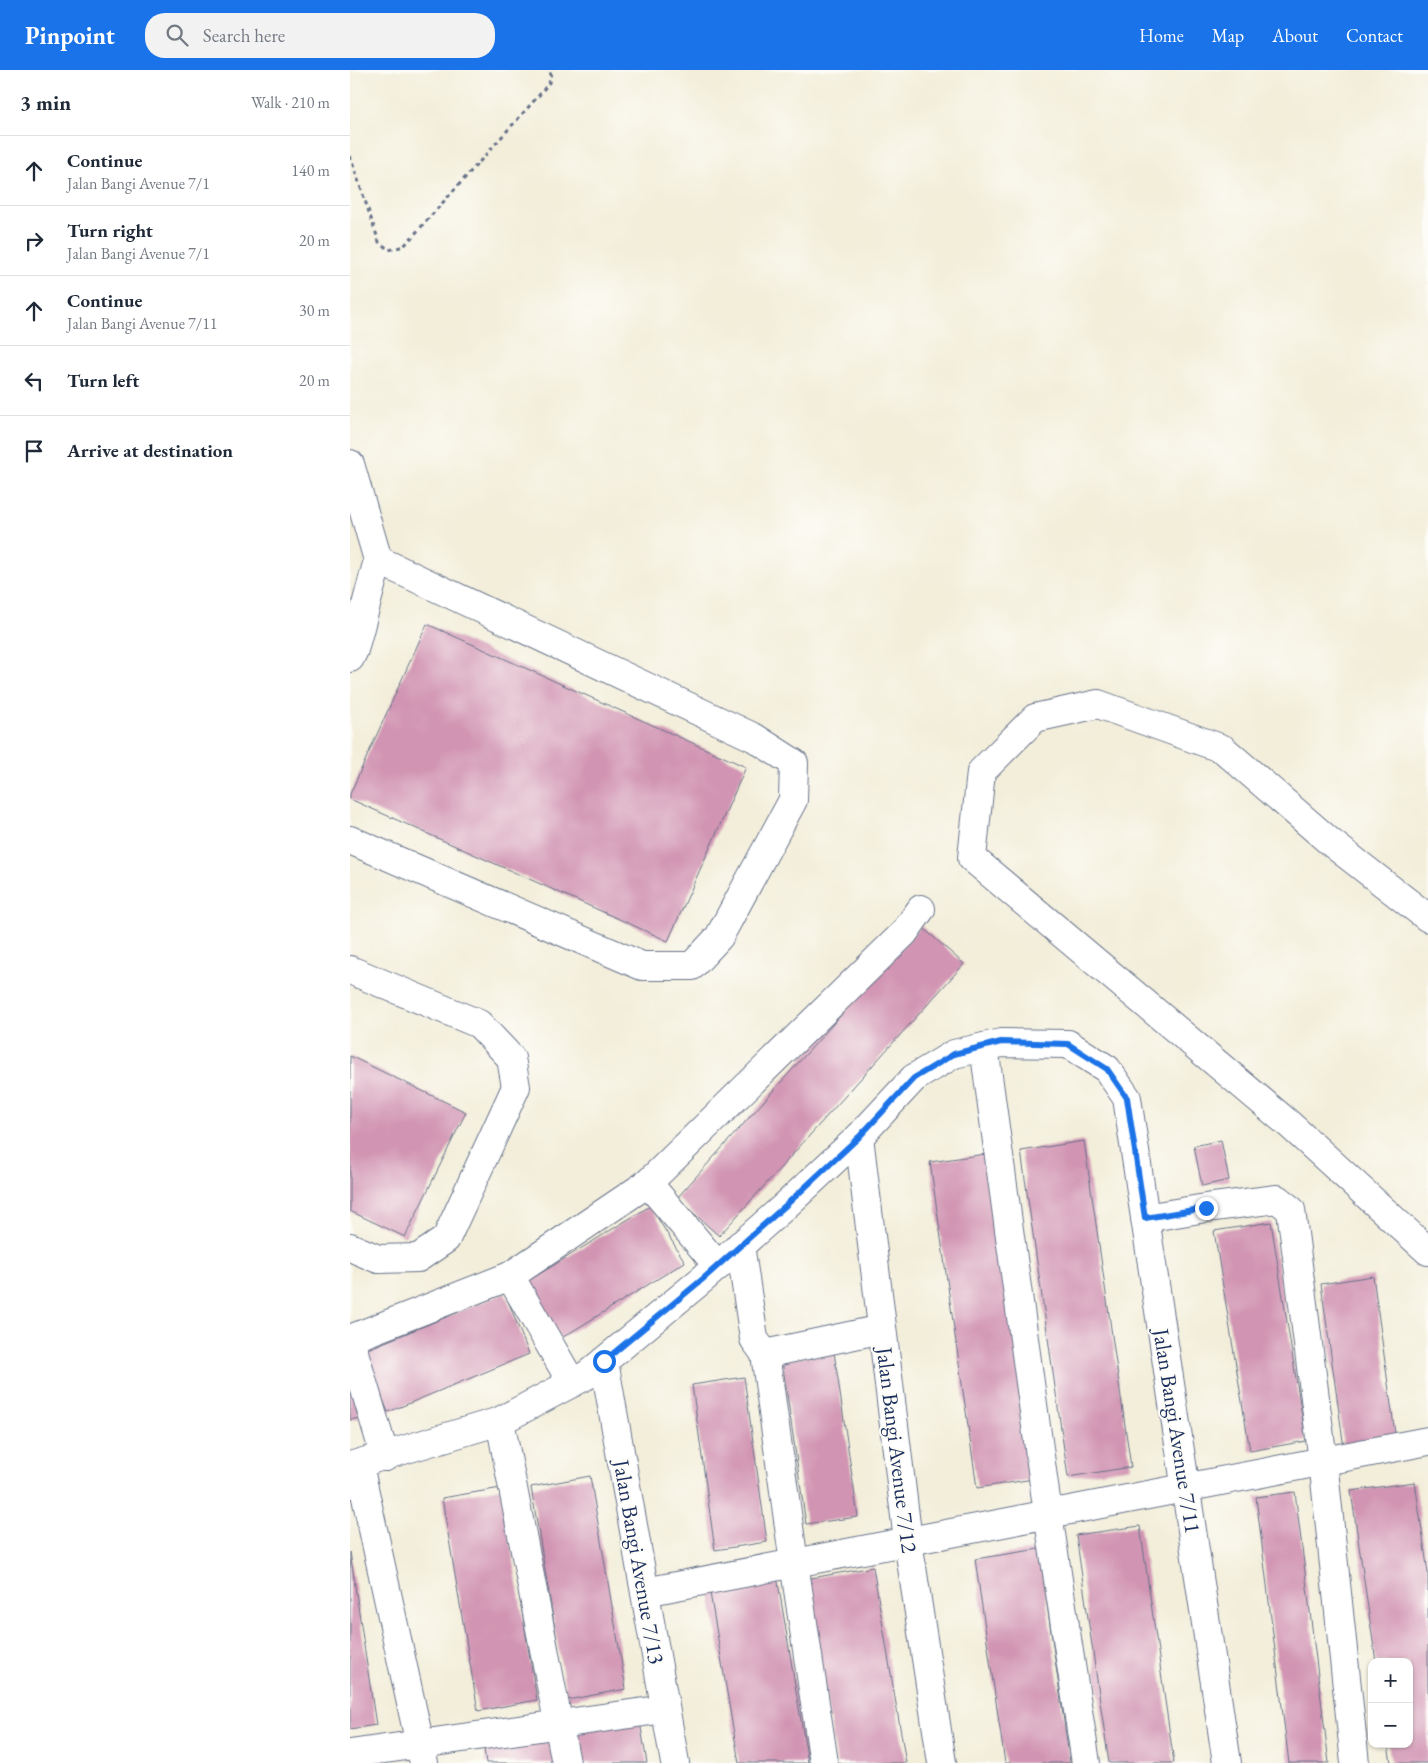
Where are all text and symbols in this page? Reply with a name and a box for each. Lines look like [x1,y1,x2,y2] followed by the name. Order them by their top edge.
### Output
[145,13,495,58] search box
[25,20,115,51] text: Pinpoint
[163,21,191,49] icon: search
[203,23,285,48] text: Search here
[1139,24,1184,47] text: Home
[1212,24,1244,47] text: Map
[1272,24,1318,47] text: About
[1346,24,1403,47] text: Contact
[20,89,71,116] text: 3 min
[251,92,330,113] text: Walk · 210 m
[67,148,142,173] text: Continue
[20,157,48,185] icon: ahead
[291,160,330,181] text: 140 m
[67,173,210,194] text: Jalan Bangi Avenue 7/1
[67,218,153,243] text: Turn right
[20,227,48,255] icon: right
[299,230,330,251] text: 20 m
[67,243,210,264] text: Jalan Bangi Avenue 7/1
[67,288,142,313] text: Continue
[20,297,48,325] icon: ahead
[299,300,330,321] text: 30 m
[67,313,218,334] text: Jalan Bangi Avenue 7/11
[20,367,48,395] icon: left
[67,368,139,393] text: Turn left
[299,370,330,391] text: 20 m
[20,437,48,465] icon: arrive
[67,438,233,463] text: Arrive at destination
[1195,1197,1218,1220] route end
[1146,1325,1208,1535] street label: Jalan Bangi Avenue 7/11
[870,1344,924,1555] street label: Jalan Bangi Avenue 7/12
[593,1350,616,1373] route start
[606,1456,671,1666] street label: Jalan Bangi Avenue 7/13
[1368,1658,1413,1748] map controls
[1368,1658,1413,1703] button: +
[1368,1703,1413,1748] button: −

